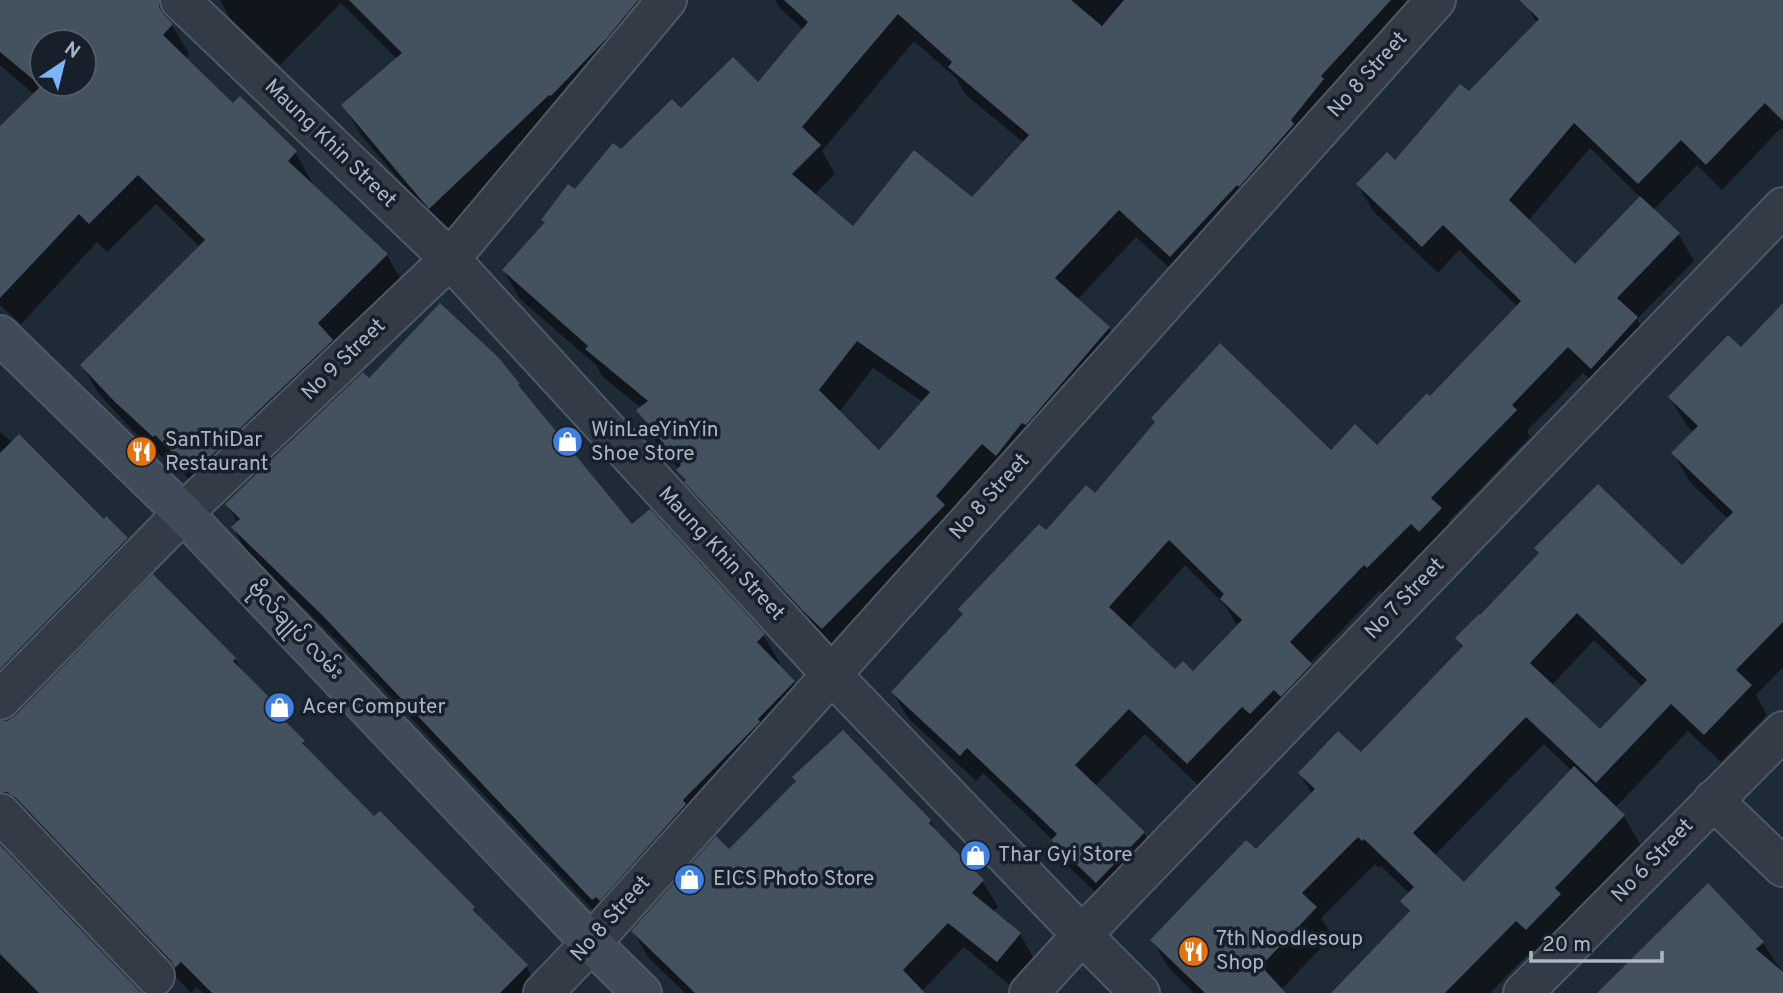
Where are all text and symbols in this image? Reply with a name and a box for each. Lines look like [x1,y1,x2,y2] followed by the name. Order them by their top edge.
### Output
[1322,26,1414,124] street label: No 8 Street
[28,28,98,98] north arrow
[59,37,84,64] text: N
[258,74,402,214] street label: Maung Khin Street
[296,313,392,407] street label: No 9 Street
[591,417,719,468] place label: WinLaeYinYin Shoe Store
[551,425,585,459] shop icon: WinLaeYinYin Shoe Store
[165,427,268,478] place label: SanThiDar Restaurant
[125,435,159,469] restaurant icon: SanThiDar Restaurant
[944,448,1036,546] street label: No 8 Street
[652,481,790,627] street label: Maung Khin Street
[1359,552,1451,646] street label: No 7 Street
[239,573,352,688] street label: ဗိုလ်ချုပ် လမ်း
[262,690,296,724] shop icon: Acer Computer
[302,694,446,721] place label: Acer Computer
[1606,813,1700,909] street label: No 6 Street
[958,838,992,872] shop icon: Thar Gyi Store
[998,842,1133,869] place label: Thar Gyi Store
[673,862,707,896] shop icon: EICS Photo Store
[713,866,874,893] place label: EICS Photo Store
[565,870,657,968] street label: No 8 Street
[1531,920,1662,964] scale bar
[1216,926,1363,977] place label: 7th Noodlesoup Shop
[1542,932,1591,959] text: 20 m
[1176,934,1210,968] restaurant icon: 7th Noodlesoup Shop

